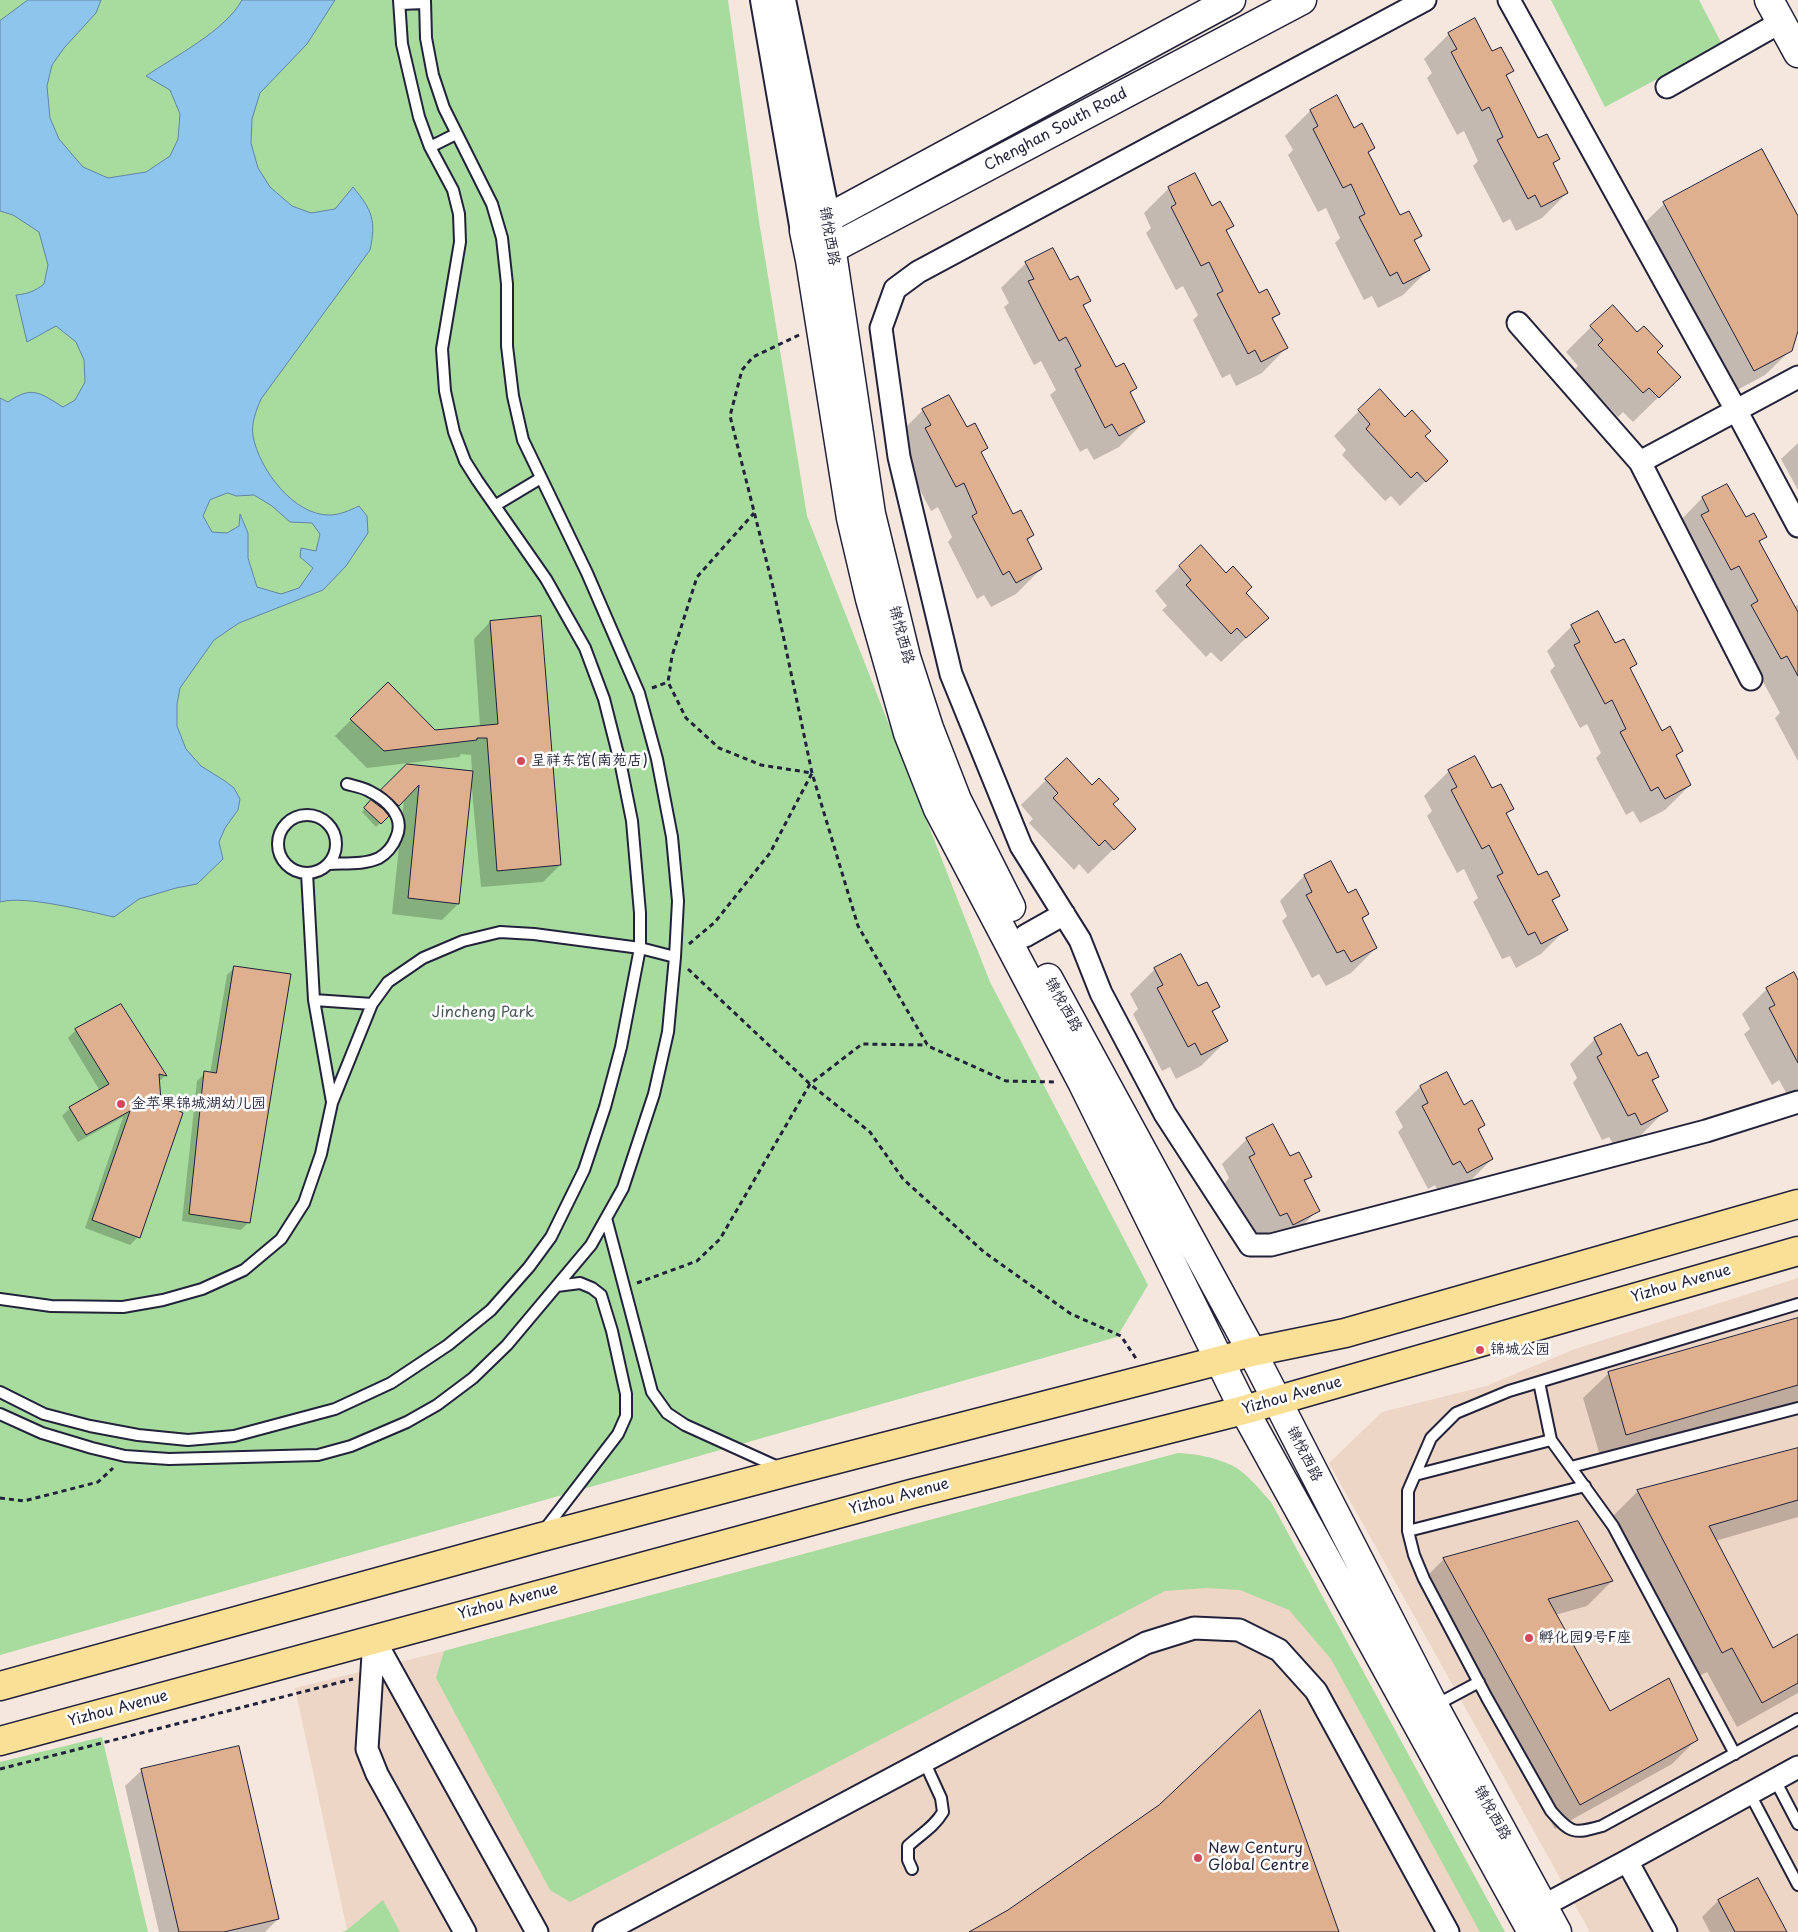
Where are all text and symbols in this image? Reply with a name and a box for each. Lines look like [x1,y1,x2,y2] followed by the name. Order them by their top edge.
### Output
[981,85,1131,175] street label: Chenghan South Road
[815,205,843,267] street label: 锦悦西路
[885,604,917,666] street label: 锦悦西路
[531,752,648,770] place label: 呈祥东馆(南苑店)
[515,755,527,767] marker: 呈祥东馆(南苑店)
[1041,974,1085,1036] street label: 锦悦西路
[432,1004,534,1022] park label: Jincheng Park
[131,1095,266,1113] place label: 金苹果锦城湖幼儿园
[115,1098,127,1110] marker: 金苹果锦城湖幼儿园
[1629,1261,1733,1307] street label: Yizhou Avenue
[1490,1341,1550,1359] place label: 锦城公园
[1474,1344,1486,1356] marker: 锦城公园
[1240,1373,1344,1419] street label: Yizhou Avenue
[1282,1423,1326,1485] street label: 锦悦西路
[847,1475,951,1519] street label: Yizhou Avenue
[456,1580,560,1624] street label: Yizhou Avenue
[1539,1629,1631,1647] place label: 孵化园9号F座
[1523,1632,1535,1644] marker: 孵化园9号F座
[66,1687,170,1731] street label: Yizhou Avenue
[1470,1782,1514,1844] street label: 锦悦西路
[1208,1840,1309,1875] place label: New Century Global Centre
[1192,1852,1204,1864] marker: New Century Global Centre

